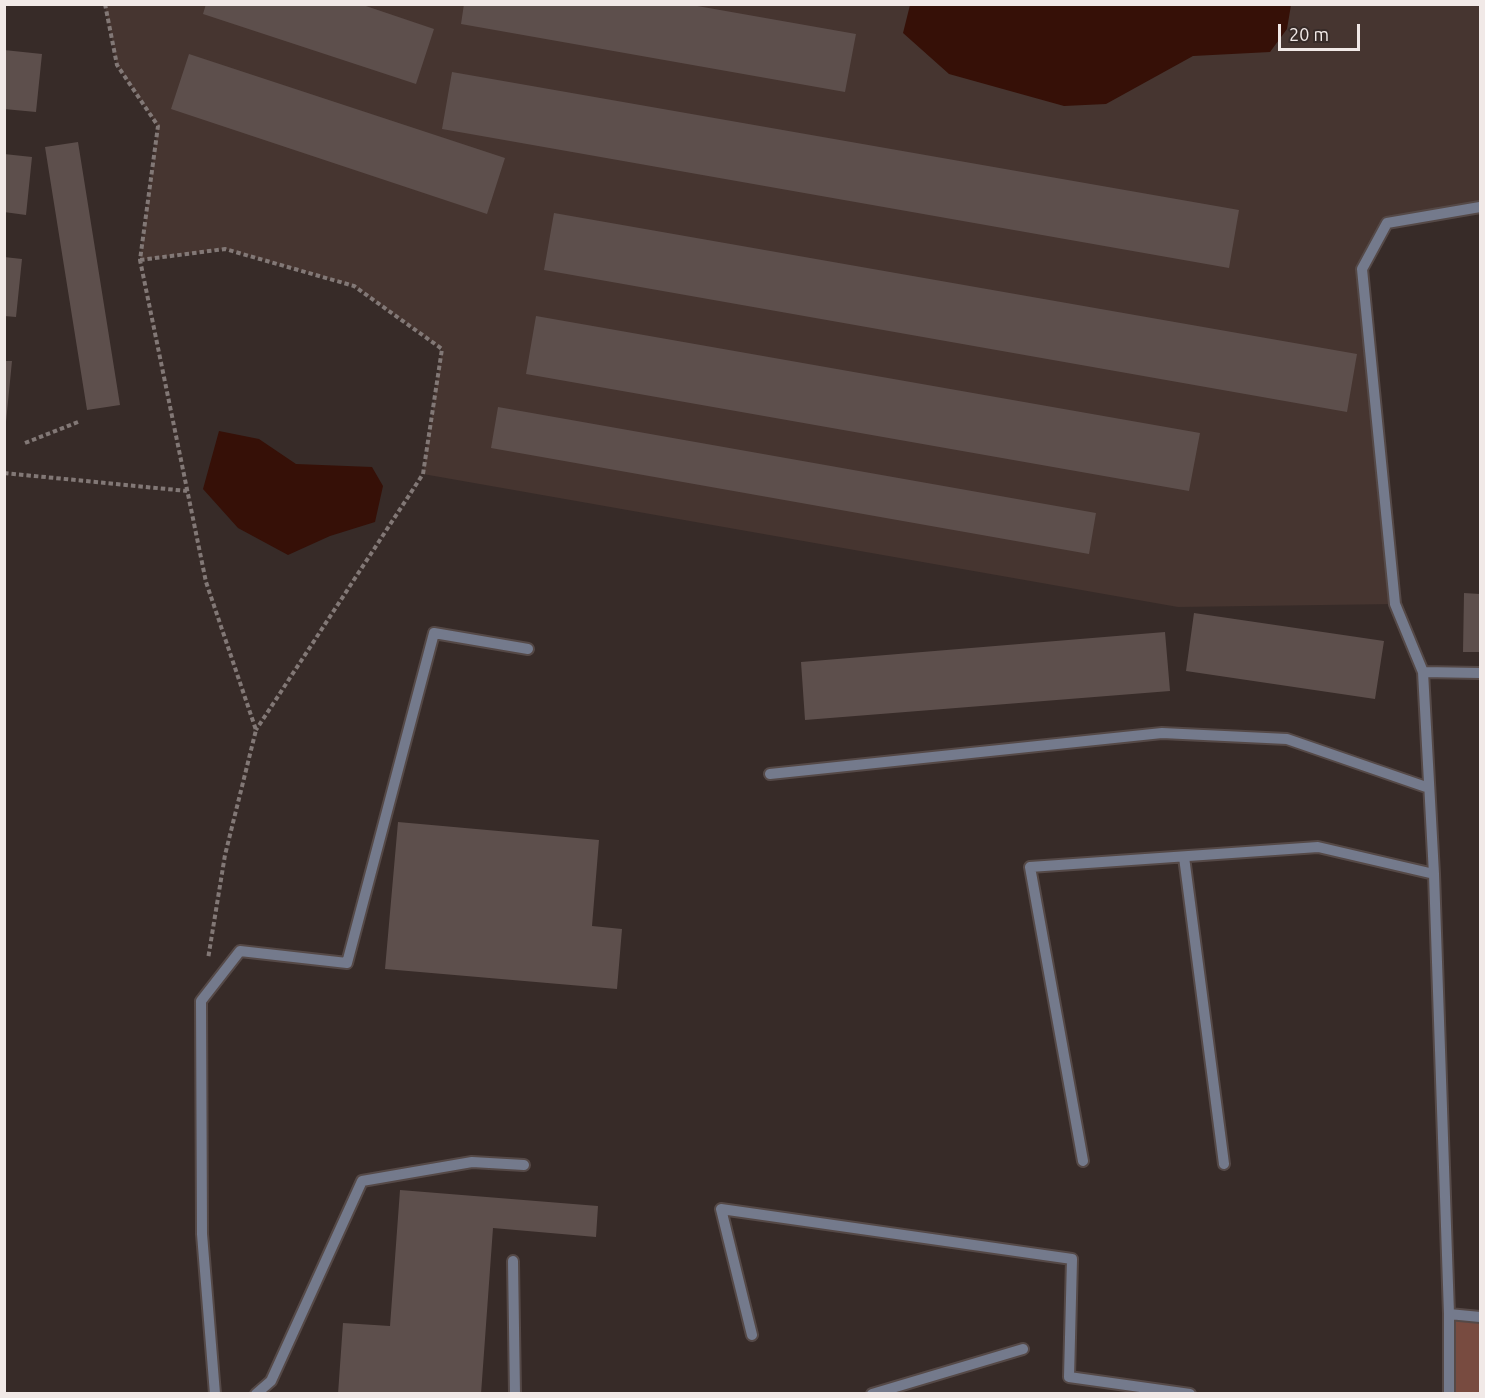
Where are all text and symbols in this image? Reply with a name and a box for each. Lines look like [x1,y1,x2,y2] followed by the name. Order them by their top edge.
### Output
[1281,12,1364,50] scale bar
[1289,24,1329,44] text: 20 m

